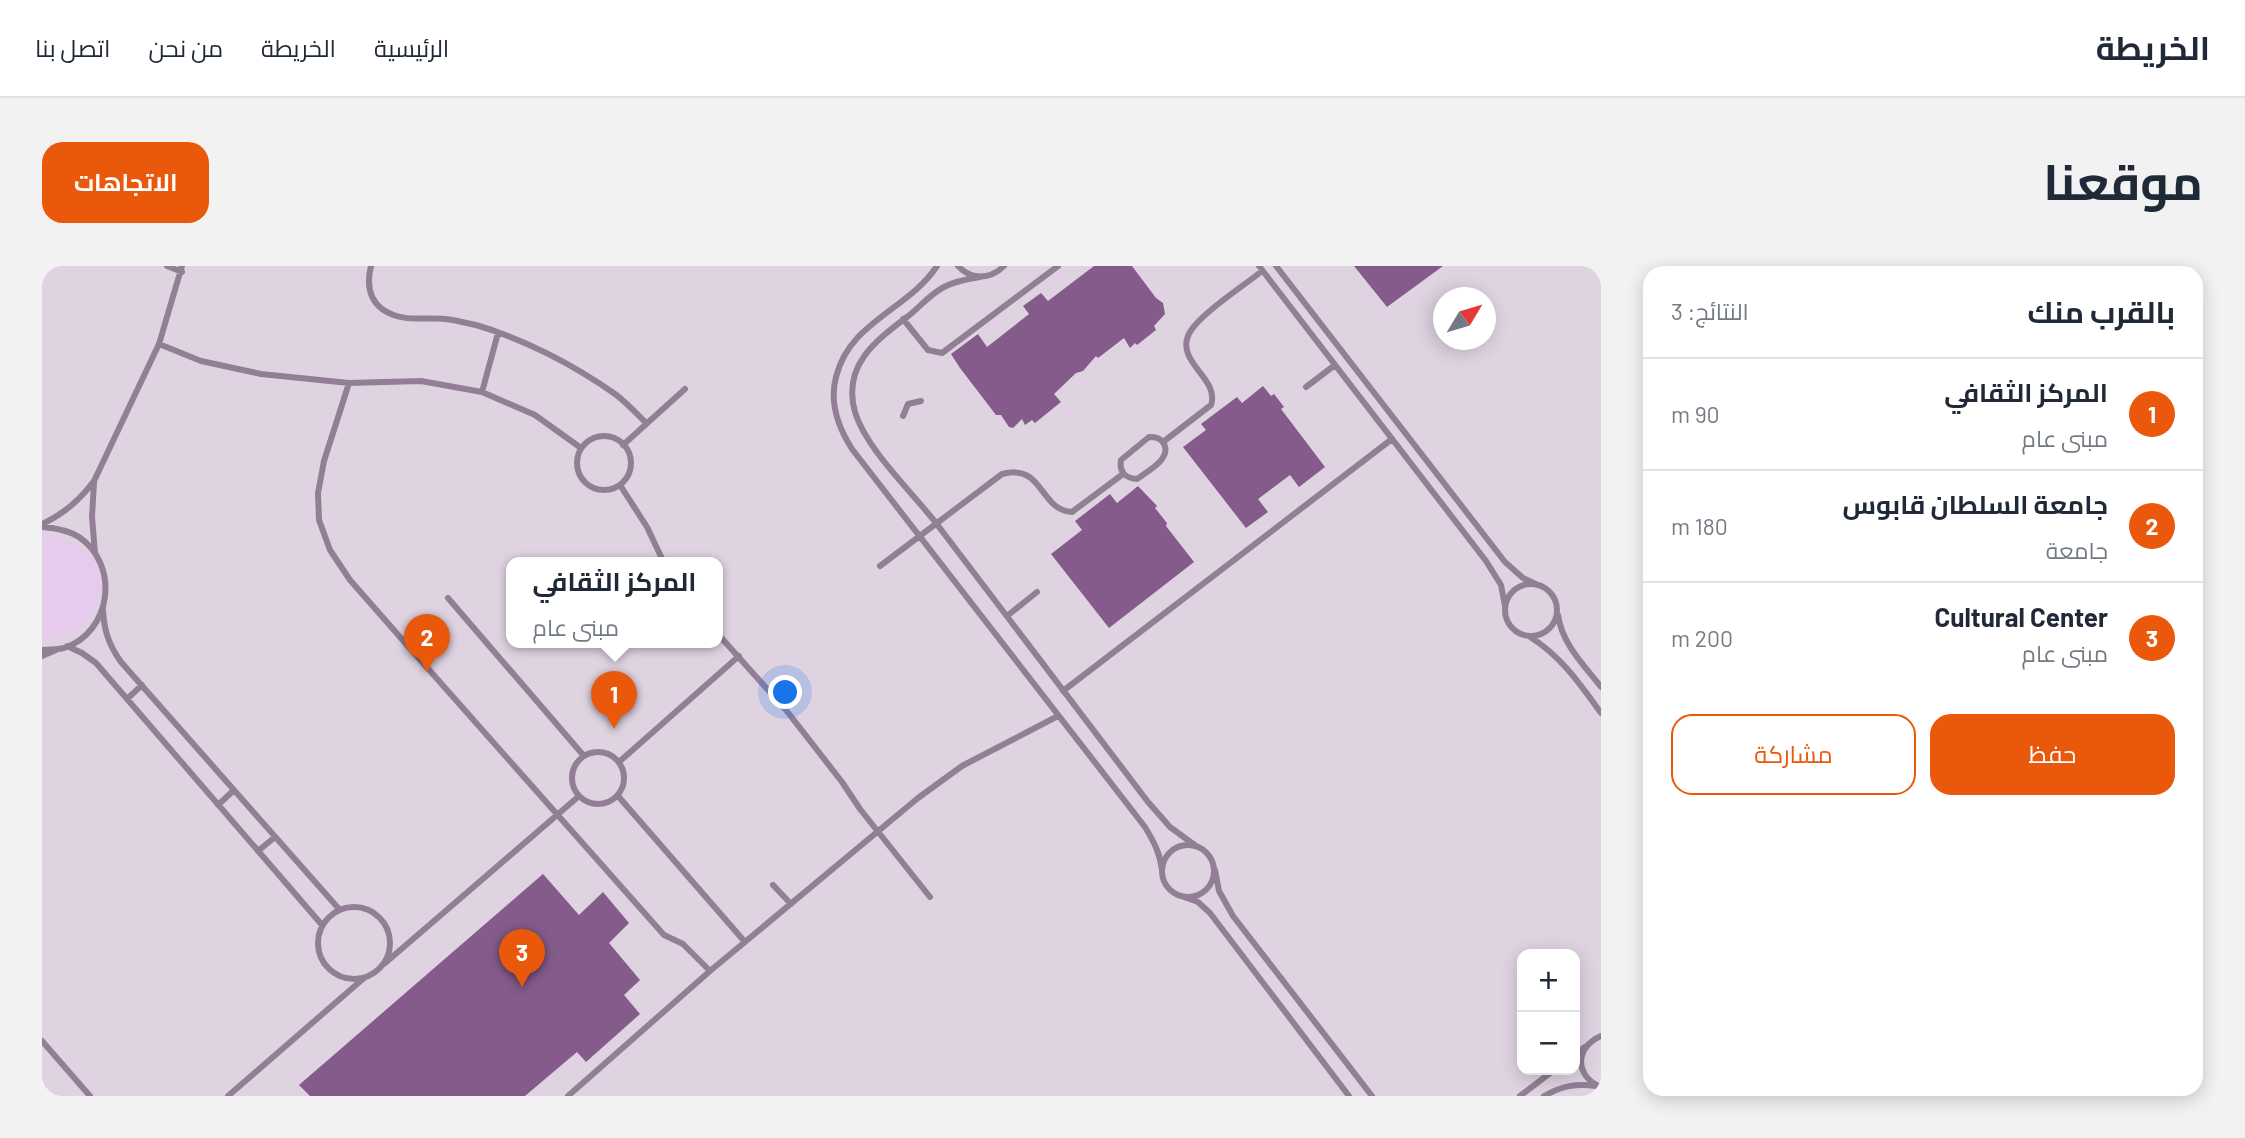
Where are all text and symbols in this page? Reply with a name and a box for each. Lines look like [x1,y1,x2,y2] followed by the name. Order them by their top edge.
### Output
[2096,27,2210,67] text: الخريطة
[35,33,110,62] text: اتصل بنا
[148,33,223,62] text: من نحن
[261,33,336,62] text: الخريطة
[374,33,449,62] text: الرئيسية
[42,142,209,223] button: الاتجاهات
[2043,151,2203,210] text: موقعنا
[1433,287,1496,350] north arrow
[2027,293,2175,329] text: بالقرب منك
[1671,297,1749,325] text: النتائج: 3
[1944,376,2108,407] text: المركز الثقافي
[1671,400,1720,428] text: 90 m
[2148,400,2156,428] text: 1
[2022,424,2108,452] text: مبنى عام
[1843,488,2108,519] text: جامعة السلطان قابوس
[1671,512,1728,540] text: 180 m
[2146,512,2158,540] text: 2
[2046,536,2108,564] text: جامعة
[506,557,723,648] popup
[533,565,696,596] text: المركز الثقافي
[1935,601,2108,632] text: Cultural Center
[533,613,619,641] text: مبنى عام
[404,614,450,672] pin: 2
[1671,624,1733,652] text: 200 m
[2146,624,2158,652] text: 3
[2022,639,2108,667] text: مبنى عام
[591,671,637,729] pin: 1
[768,675,802,709] your location
[1671,714,1916,795] button: مشاركة
[1930,714,2175,795] button: حفظ
[499,929,545,987] pin: 3
[1517,949,1580,1075] map controls
[1517,949,1580,1012] button: +
[1517,1012,1580,1075] button: −

